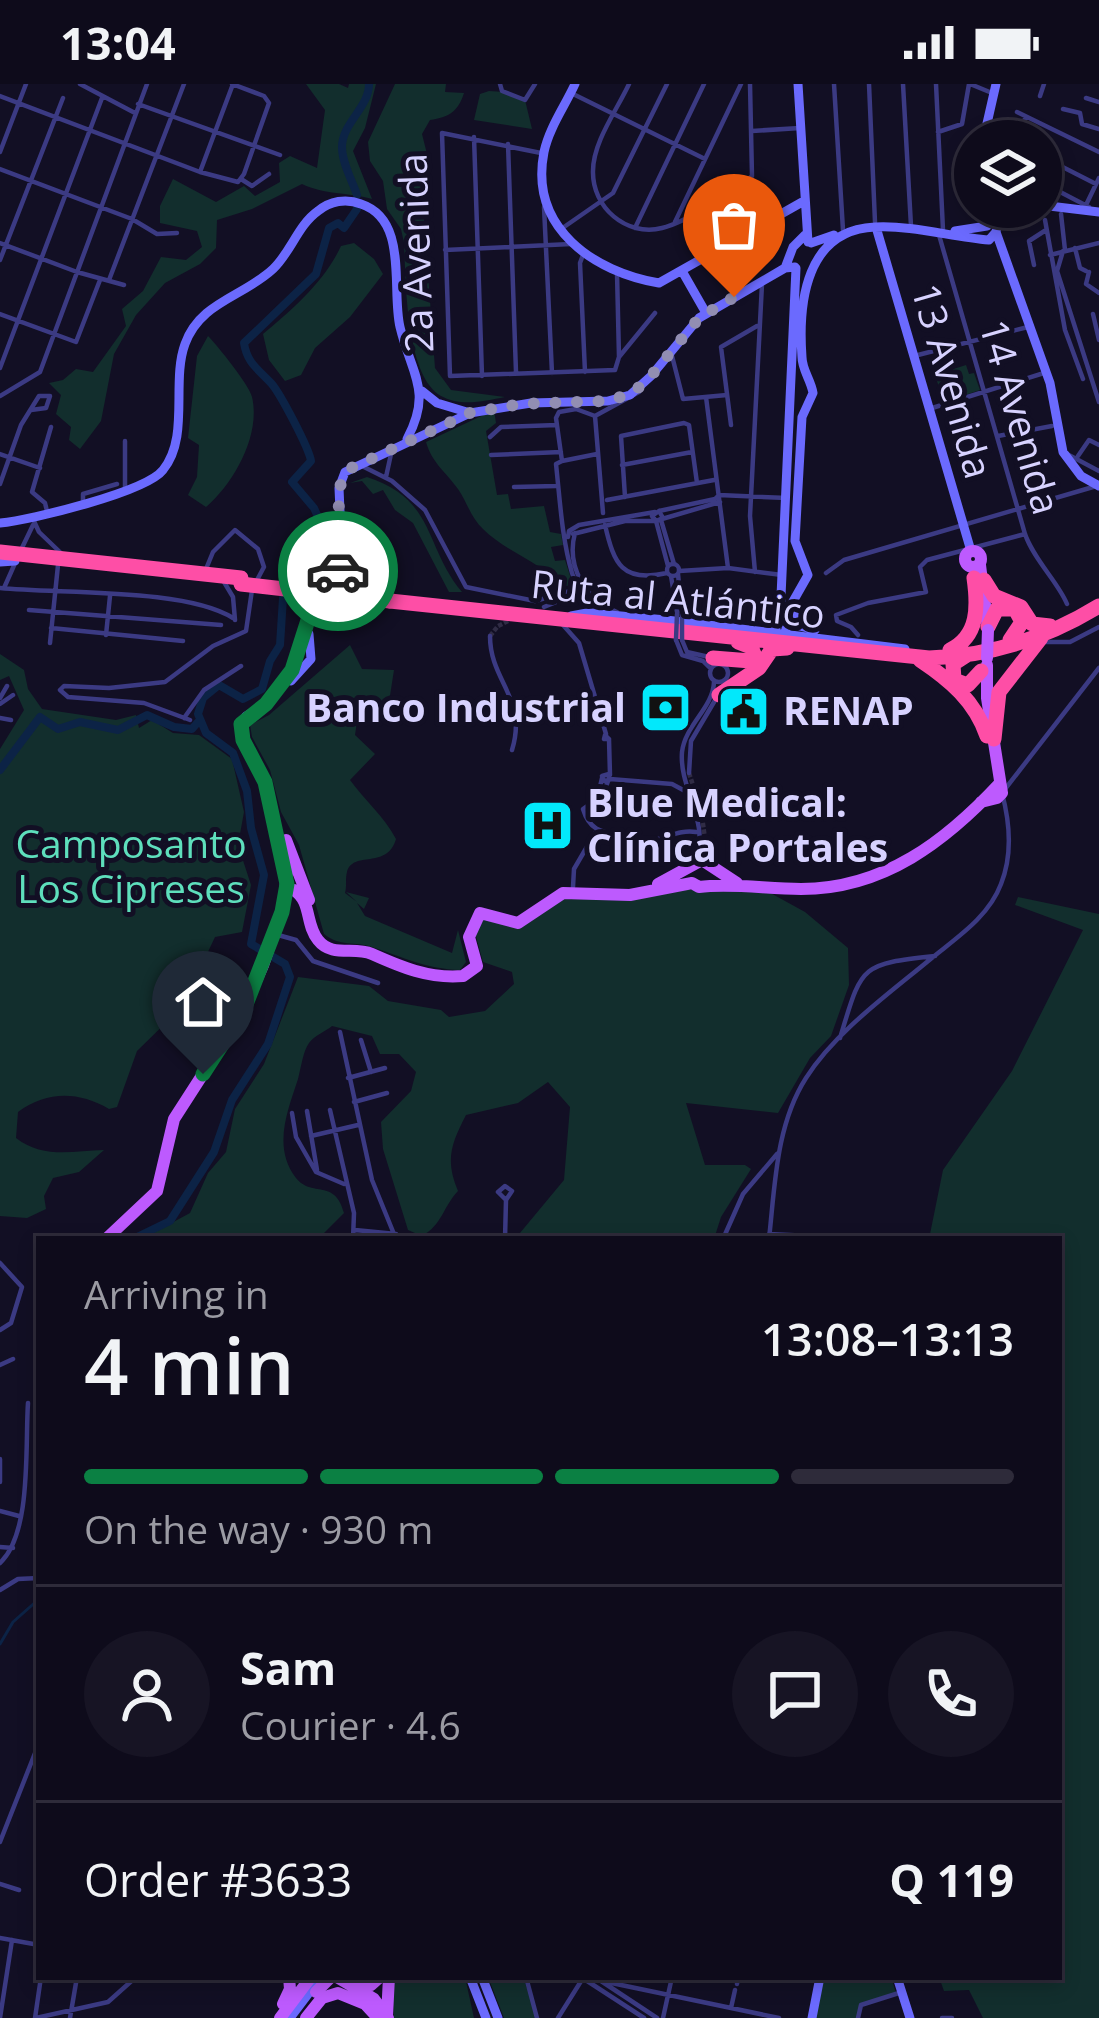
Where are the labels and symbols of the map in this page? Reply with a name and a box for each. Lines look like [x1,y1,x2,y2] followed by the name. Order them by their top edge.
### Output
[385,152,444,354] street label: 2a Avenida
[683,174,785,297] pin
[900,277,1006,484] street label: 13 Avenida
[968,313,1074,520] street label: 14 Avenida
[278,511,398,631] courier
[529,556,828,639] street label: Ruta al Atlántico
[306,680,626,733] place label: Banco Industrial
[637,680,693,736] bank icon: Banco Industrial
[716,683,772,739] public building icon: RENAP
[783,683,914,736] place label: RENAP
[587,775,888,873] place label: Blue Medical: Clínica Portales
[520,797,576,853] hospital icon: Blue Medical: Clínica Portales
[15,816,247,914] park label: Camposanto Los Cipreses
[152,951,254,1074] pin

